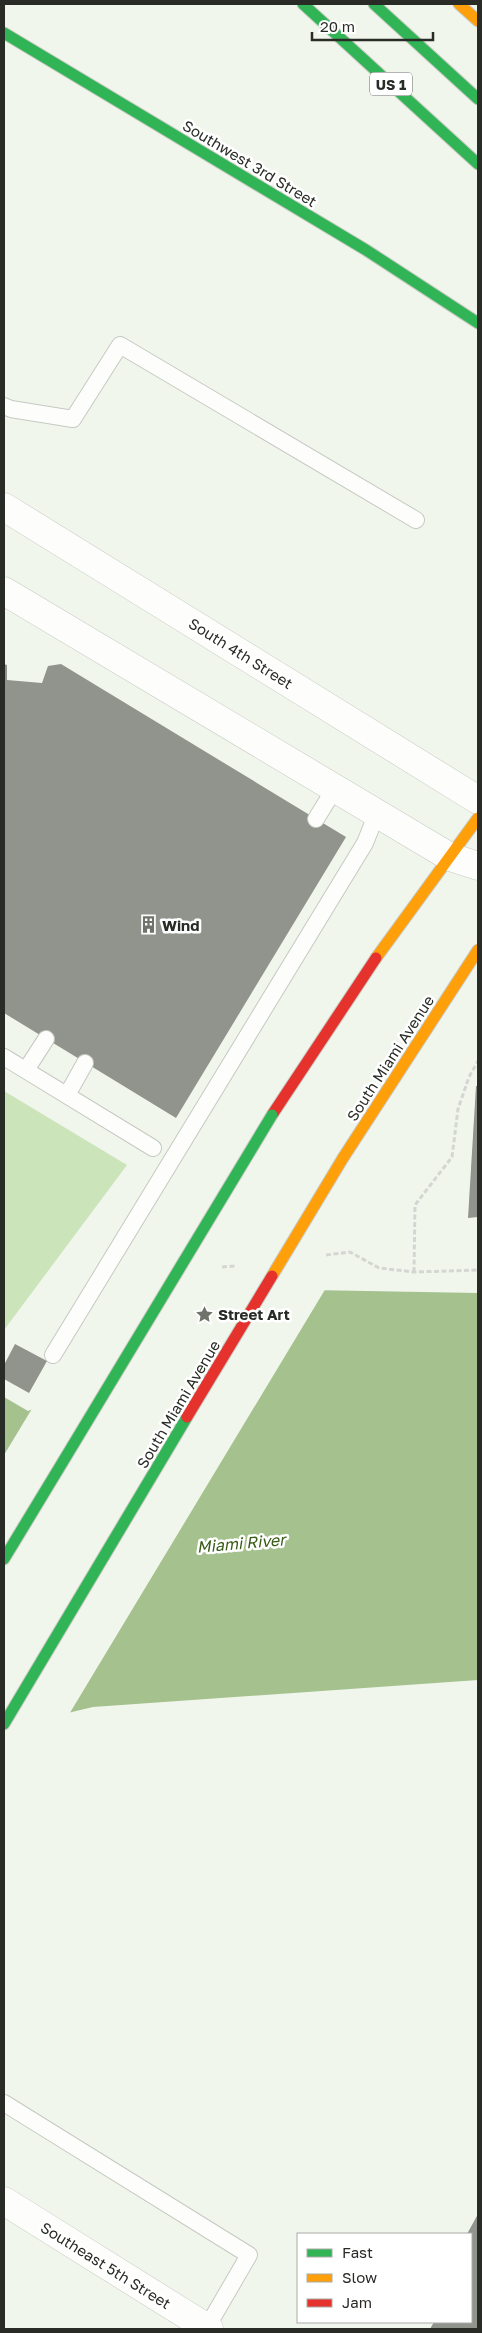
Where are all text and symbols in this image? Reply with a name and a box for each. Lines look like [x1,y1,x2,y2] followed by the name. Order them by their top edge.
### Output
[312,10,433,42] scale bar
[320,17,355,35] text: 20 m
[370,72,412,96] road number: US 1
[180,116,320,210] street label: Southwest 3rd Street
[186,614,296,692] street label: South 4th Street
[138,915,158,935] building icon: Wind
[162,916,199,934] place label: Wind
[343,992,437,1124] street label: South Miami Avenue
[194,1304,214,1324] place icon: Street Art
[218,1305,290,1323] place label: Street Art
[133,1337,223,1471] street label: South Miami Avenue
[196,1529,289,1557] water label: Miami River
[38,2218,174,2312] street label: Southeast 5th Street
[297,2233,472,2323] legend
[342,2243,373,2261] text: Fast
[342,2268,377,2286] text: Slow
[342,2293,372,2311] text: Jam

